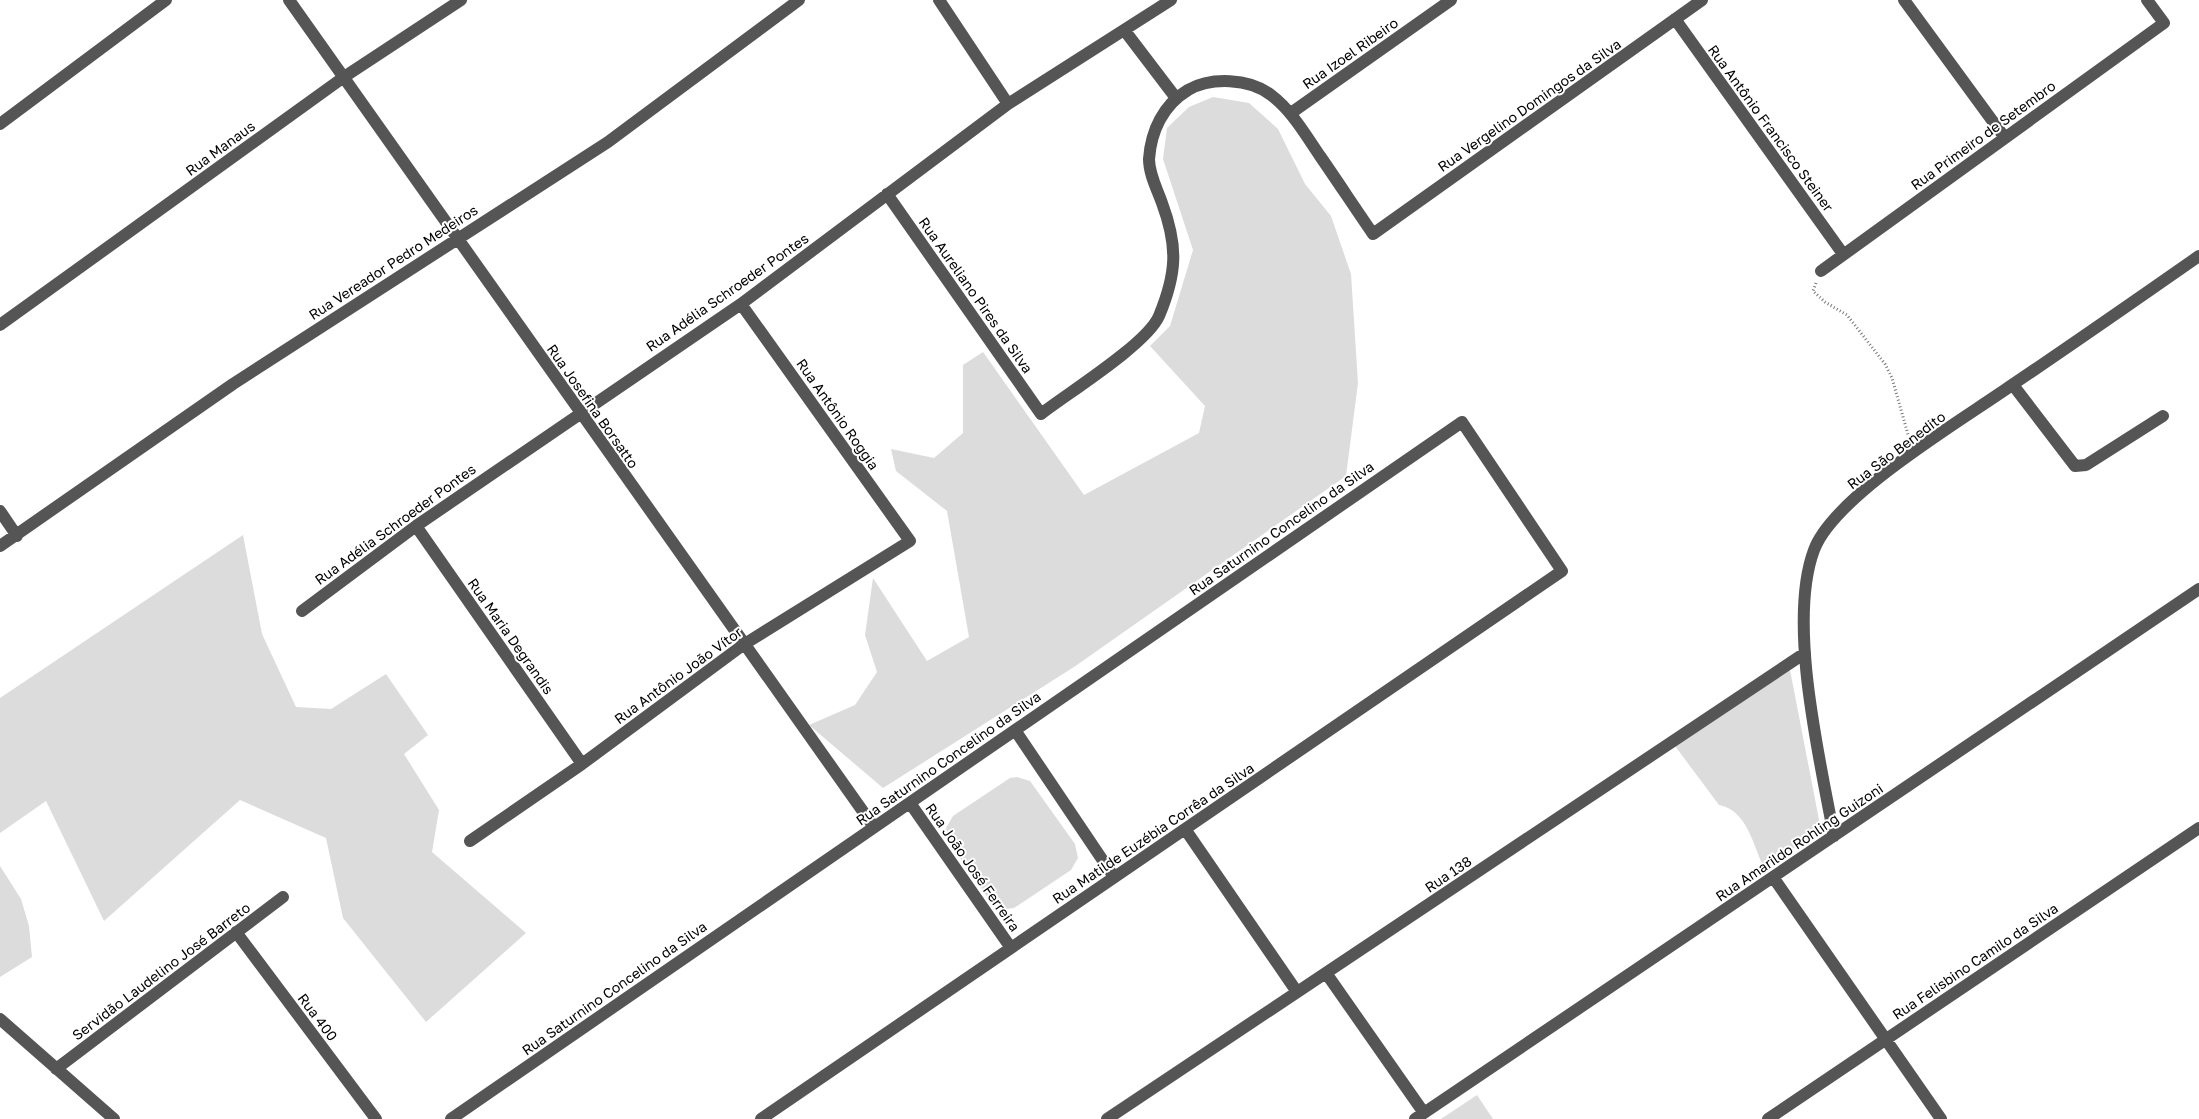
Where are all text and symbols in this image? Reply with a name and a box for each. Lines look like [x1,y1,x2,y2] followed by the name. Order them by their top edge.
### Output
[1299,14,1401,92] street label: Rua Izoel Ribeiro
[1434,35,1624,175] street label: Rua Vergelino Domingos da Silva
[1705,41,1838,215] street label: Rua Antônio Francisco Steiner
[1907,77,2059,193] street label: Rua Primeiro de Setembro
[182,117,258,179] street label: Rua Manaus
[305,201,481,323] street label: Rua Vereador Pedro Medeiros
[916,214,1036,376] street label: Rua Aureliano Pires da Silva
[642,229,812,355] street label: Rua Adélia Schroeder Pontes
[544,341,642,471] street label: Rua Josefina Borsatto
[793,355,883,473] street label: Rua Antônio Roggia
[1844,408,1948,492] street label: Rua São Benedito
[1185,458,1377,598] street label: Rua Saturnino Concelino da Silva
[311,460,479,588] street label: Rua Adélia Schroeder Pontes
[465,575,557,697] street label: Rua Maria Degrandis
[611,623,746,727] street label: Rua Antônio João Vítor
[852,688,1044,828] street label: Rua Saturnino Concelino da Silva
[1049,759,1257,907] street label: Rua Matilde Euzébia Corrêa da Silva
[1712,780,1886,904] street label: Rua Amarildo Rohling Guizoni
[922,800,1024,934] street label: Rua João José Ferreira
[1421,852,1475,896] street label: Rua 138
[69,899,253,1043] street label: Servidão Laudelino José Barreto
[1889,899,2061,1023] street label: Rua Felisbino Camilo da Silva
[518,918,710,1058] street label: Rua Saturnino Concelino da Silva
[295,990,341,1044] street label: Rua 400

